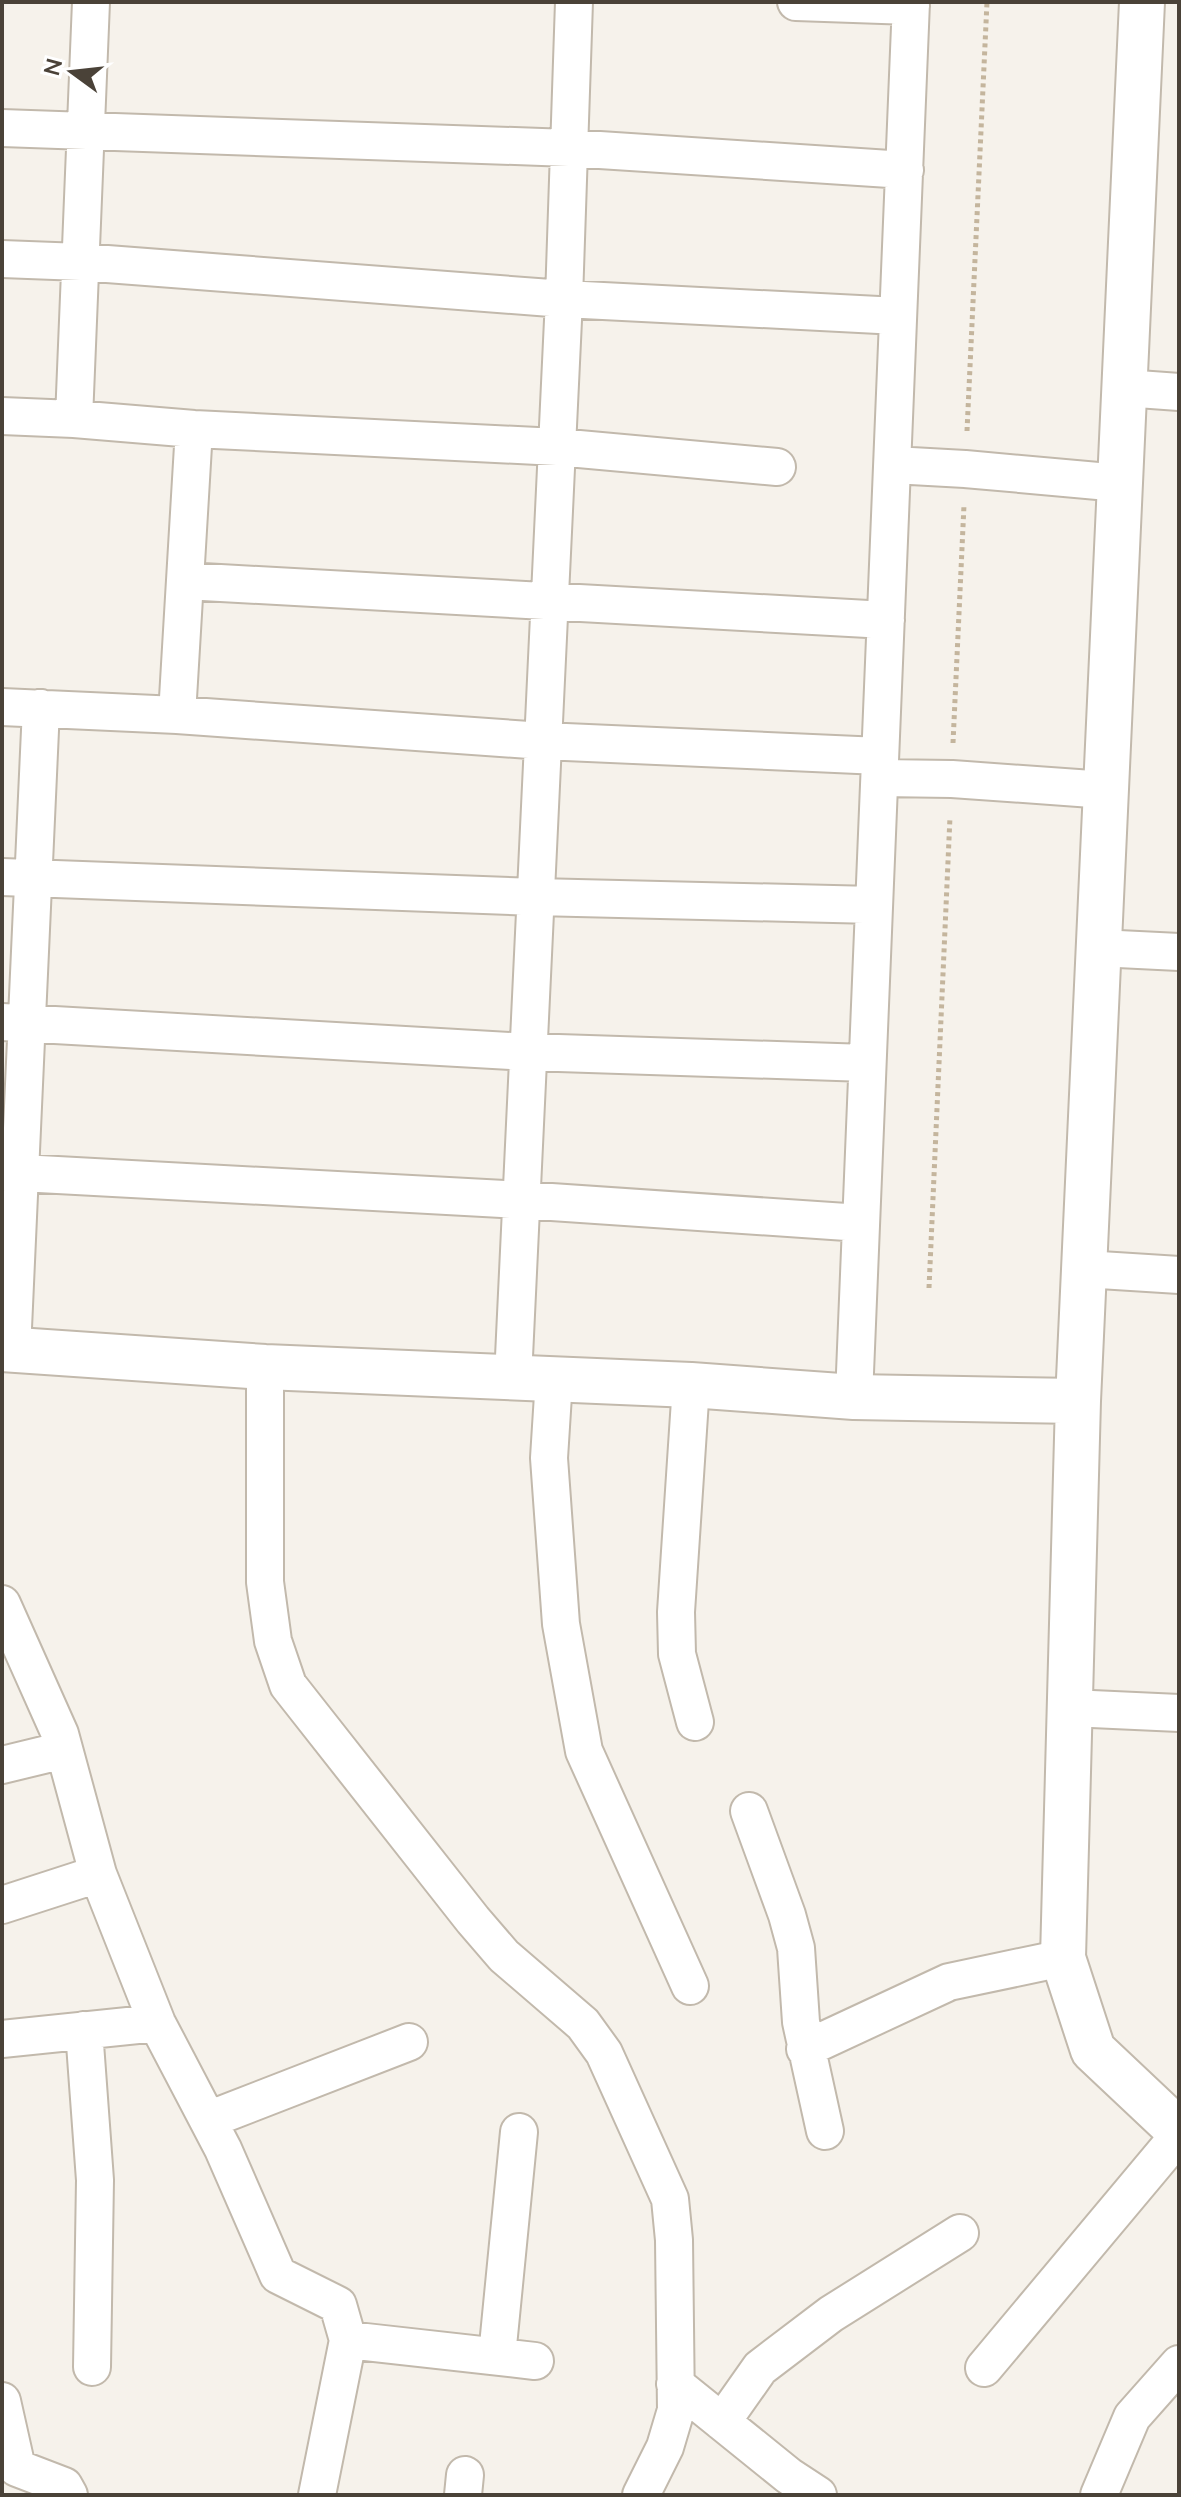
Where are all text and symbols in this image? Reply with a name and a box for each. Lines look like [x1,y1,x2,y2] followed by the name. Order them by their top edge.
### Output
[32,32,112,112] north arrow
[37,55,68,78] text: N

